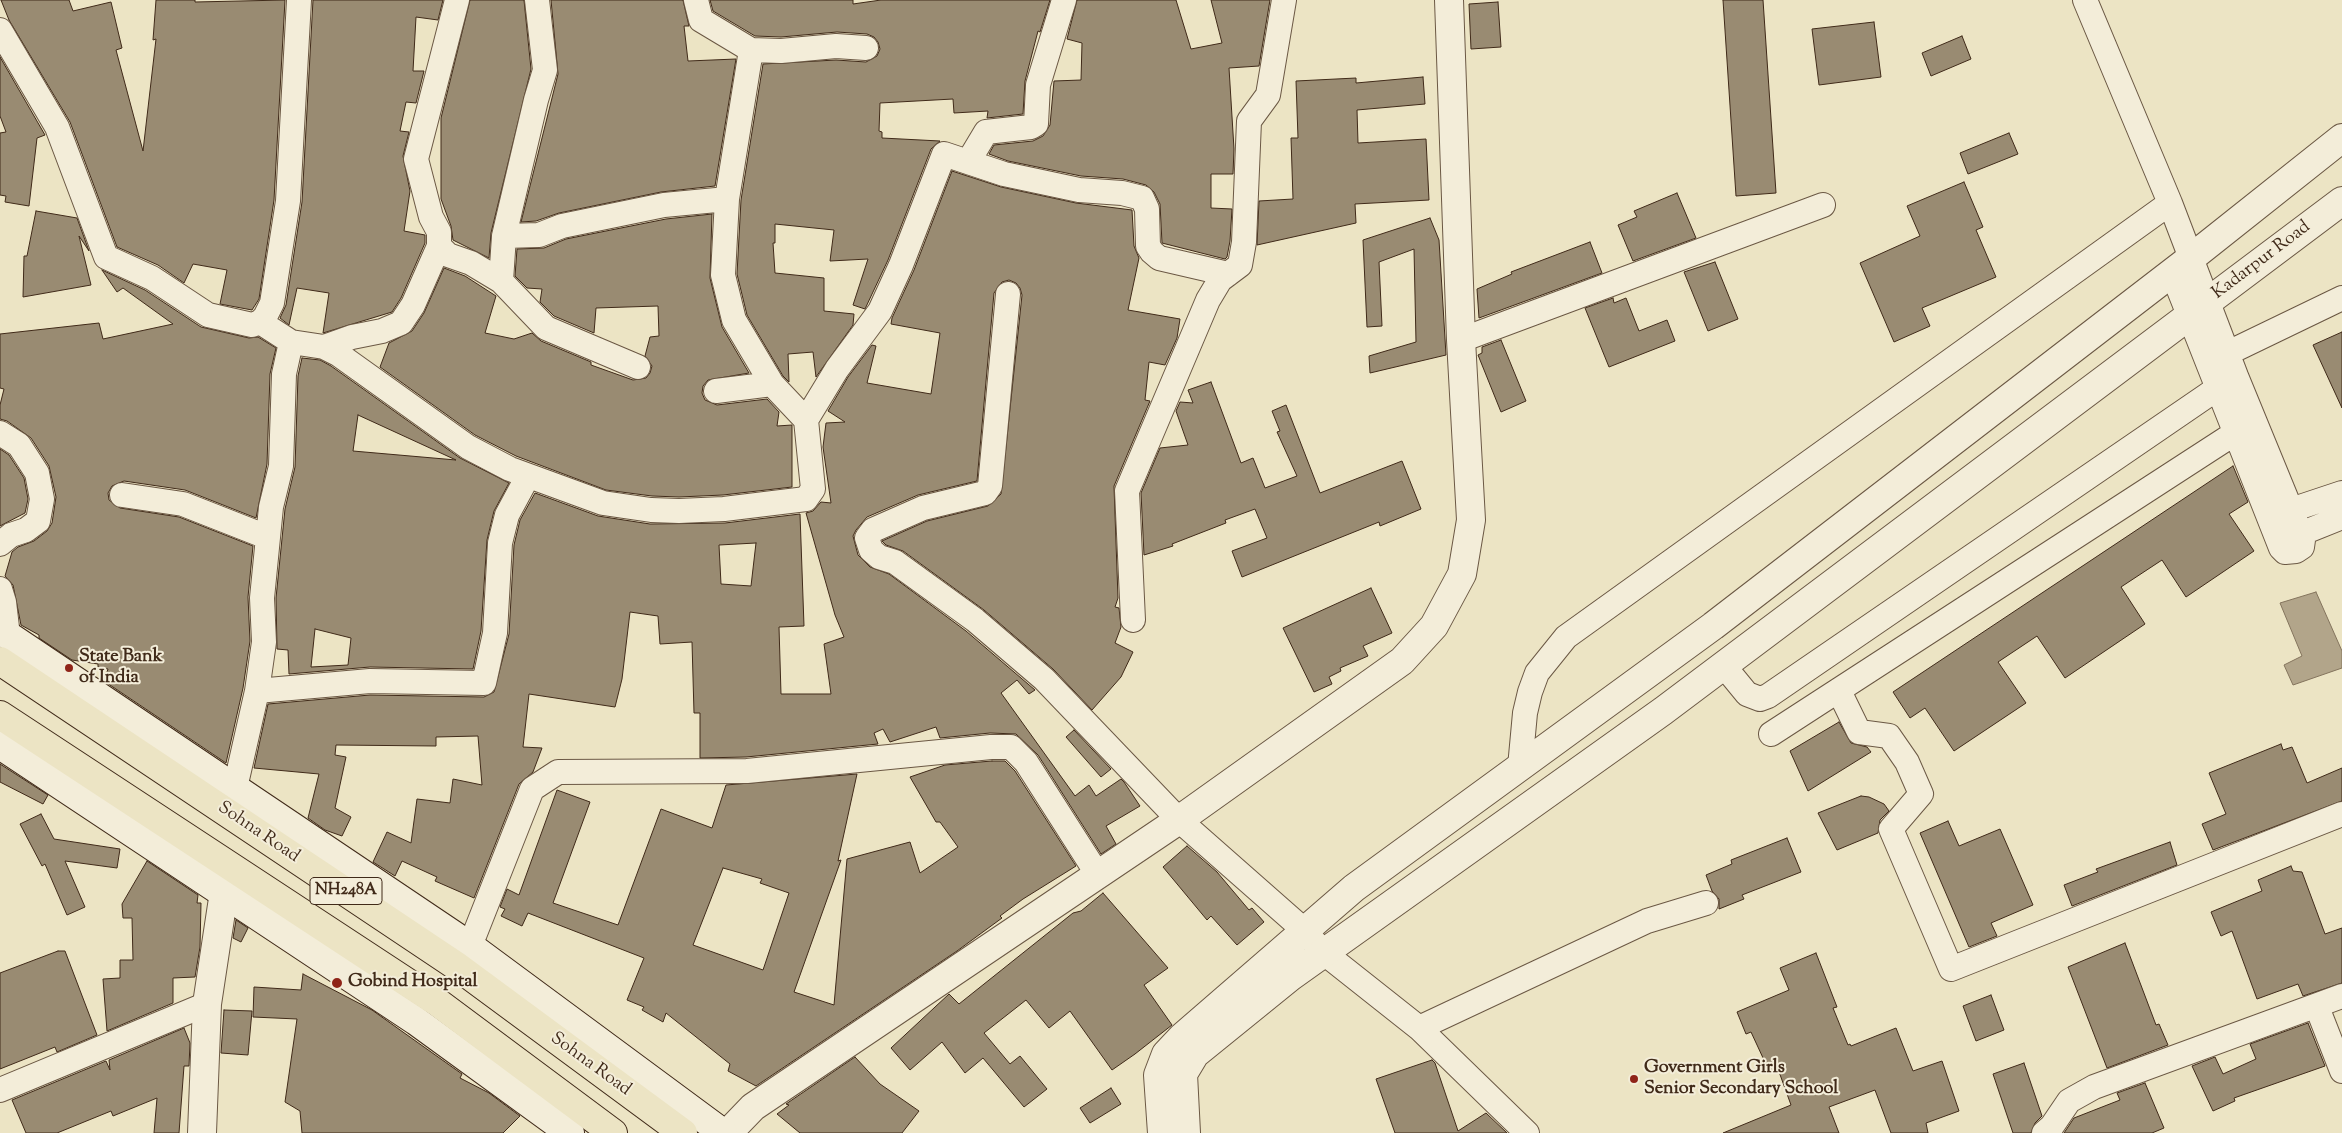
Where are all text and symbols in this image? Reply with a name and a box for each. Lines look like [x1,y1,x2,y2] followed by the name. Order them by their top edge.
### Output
[2209,217,2315,305] street label: Kadarpur Road
[79,647,162,690] place label: State Bank of India
[63,662,75,674] marker: State Bank of India
[213,798,303,868] street label: Sohna Road
[310,878,382,904] road number: NH248A
[348,972,477,994] place label: Gobind Hospital
[330,976,344,990] marker: Gobind Hospital
[546,1029,634,1101] street label: Sohna Road
[1644,1058,1838,1100] place label: Government Girls Senior Secondary School
[1628,1073,1640,1085] marker: Government Girls Senior Secondary School

